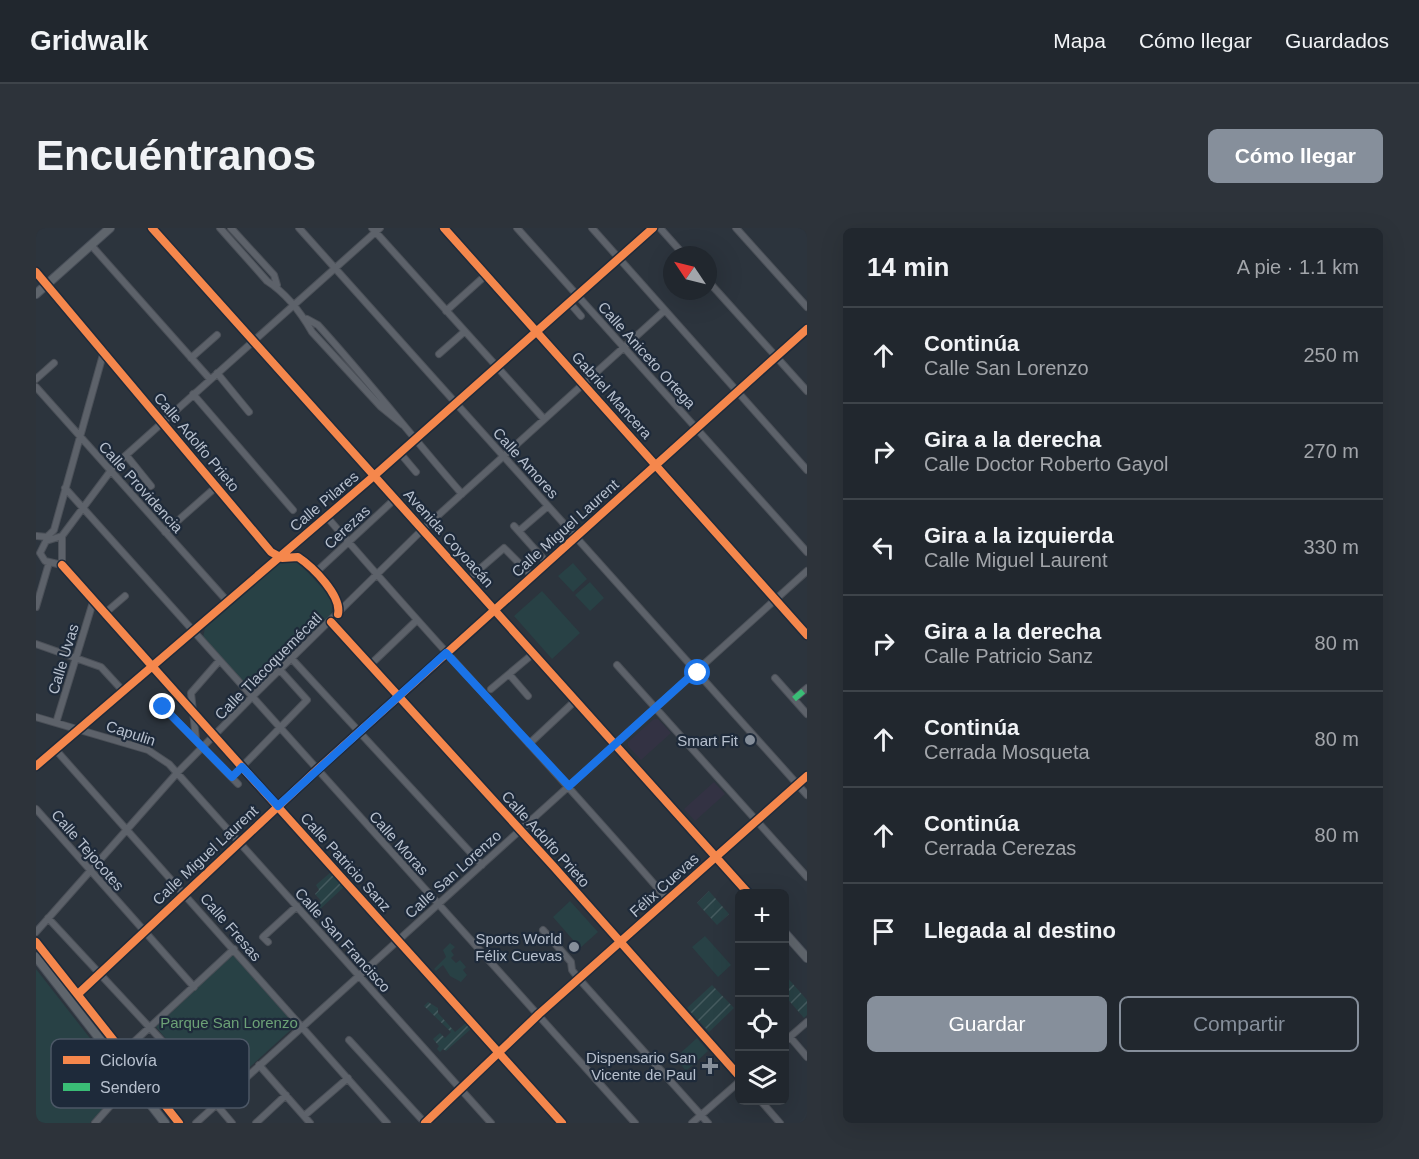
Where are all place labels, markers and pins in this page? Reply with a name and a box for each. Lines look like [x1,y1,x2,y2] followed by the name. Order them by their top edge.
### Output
[677,732,739,749] place label: Smart Fit
[743,733,757,747] marker: Smart Fit
[475,930,562,964] place label: Sports World Félix Cuevas
[567,940,581,954] marker: Sports World Félix Cuevas
[586,1049,696,1083] place label: Dispensario San Vicente de Paul
[701,1057,719,1075] marker: Dispensario San Vicente de Paul

